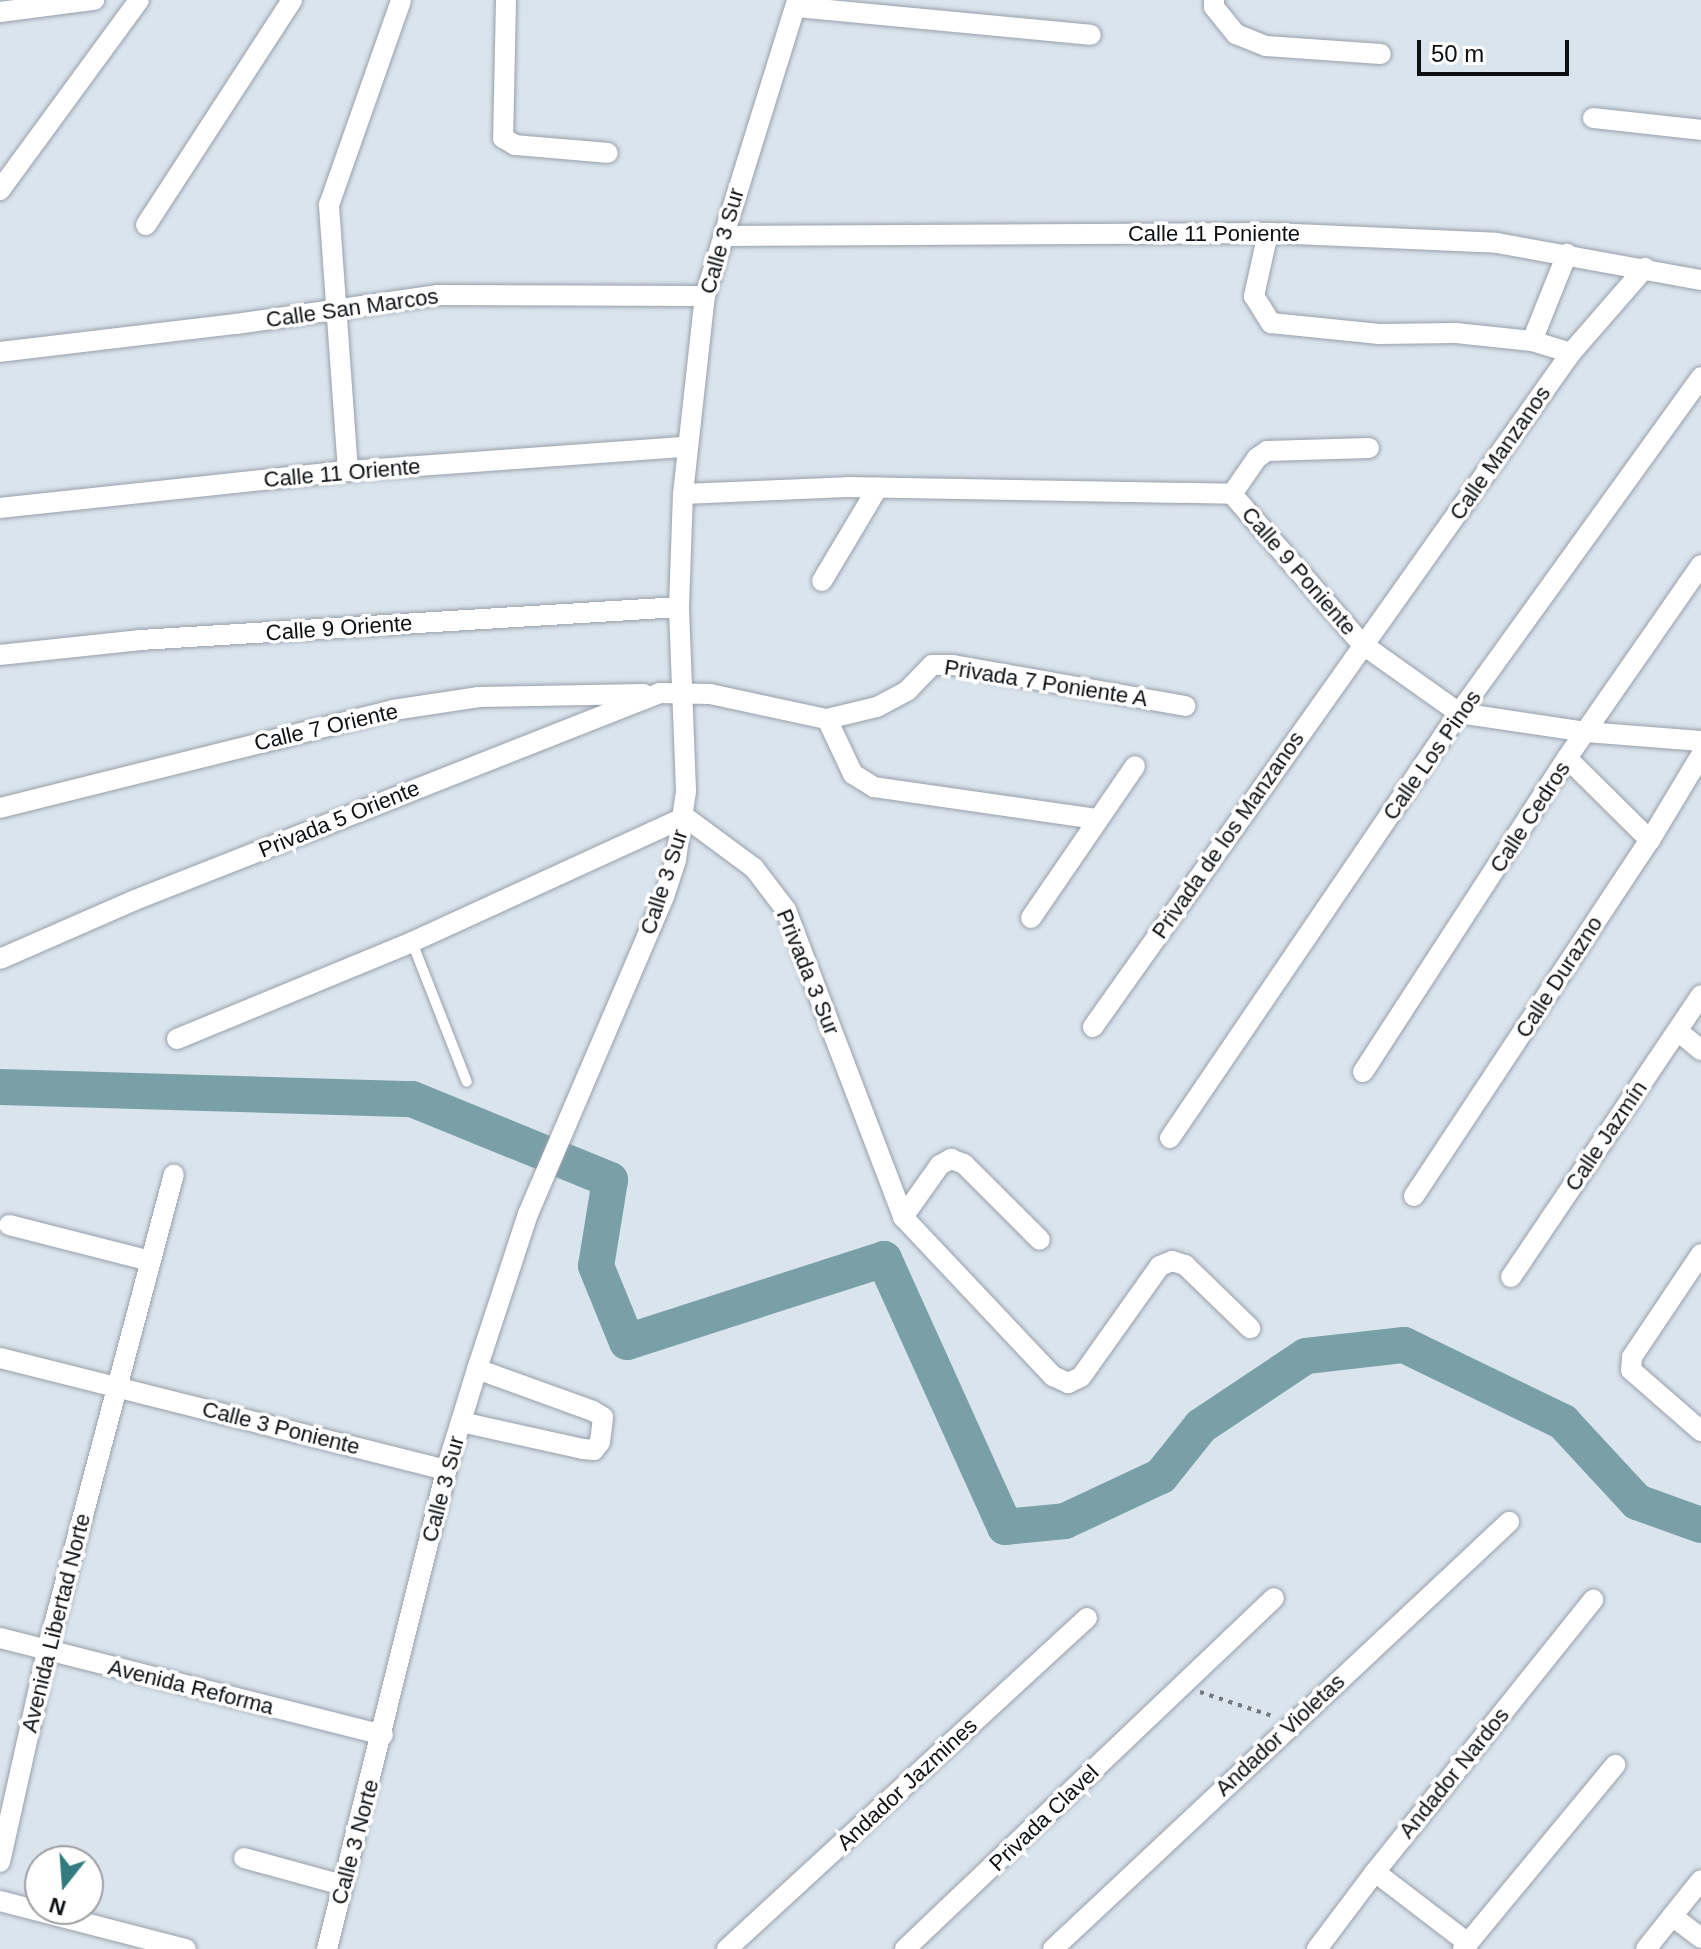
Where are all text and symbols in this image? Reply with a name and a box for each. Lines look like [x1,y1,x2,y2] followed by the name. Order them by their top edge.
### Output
[1421,24,1573,74] scale bar
[1431,40,1484,67] text: 50 m
[694,185,750,297] street label: Calle 3 Sur
[1128,221,1300,247] street label: Calle 11 Poniente
[264,283,440,333] street label: Calle San Marcos
[1444,381,1556,525] street label: Calle Manzanos
[262,453,422,493] street label: Calle 11 Oriente
[1236,501,1362,641] street label: Calle 9 Poniente
[265,610,413,646] street label: Calle 9 Oriente
[942,654,1150,712] street label: Privada 7 Poniente A
[1377,685,1487,825] street label: Calle Los Pinos
[252,698,400,756] street label: Calle 7 Oriente
[1146,726,1310,944] street label: Privada de los Manzanos
[1484,756,1576,878] street label: Calle Cedros
[255,775,423,863] street label: Privada 5 Oriente
[635,826,693,938] street label: Calle 3 Sur
[771,905,845,1039] street label: Privada 3 Sur
[1510,911,1608,1043] street label: Calle Durazno
[1560,1076,1652,1196] street label: Calle Jazmín
[199,1396,363,1460] street label: Calle 3 Poniente
[416,1433,470,1545] street label: Calle 3 Sur
[16,1511,96,1735] street label: Avenida Libertad Norte
[106,1654,276,1720] street label: Avenida Reforma
[1210,1668,1350,1802] street label: Andador Violetas
[1393,1702,1515,1844] street label: Andador Nardos
[831,1712,983,1856] street label: Andador Jazmines
[984,1759,1104,1877] street label: Privada Clavel
[326,1777,384,1907] street label: Calle 3 Norte
[24,1845,104,1925] north arrow
[46,1892,69,1921] text: N

